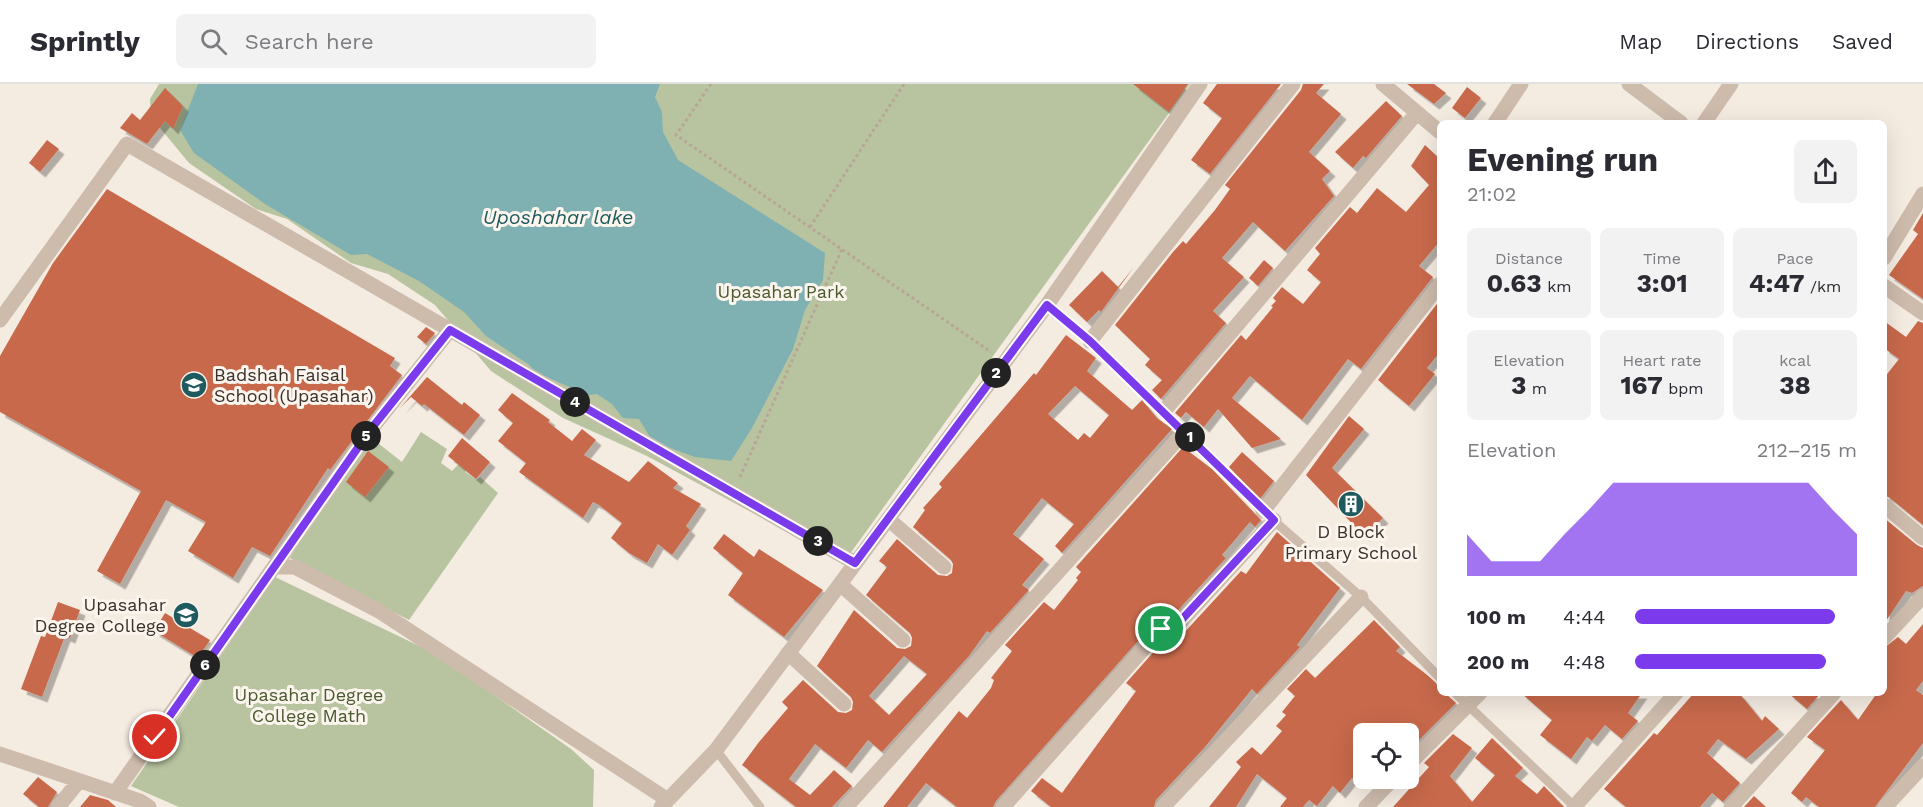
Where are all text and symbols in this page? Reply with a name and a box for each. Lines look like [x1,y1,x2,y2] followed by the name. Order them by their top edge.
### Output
[176,14,596,68] search box
[30,25,140,58] text: Sprintly
[197,25,230,58] icon: search
[245,29,374,54] text: Search here
[1619,29,1662,54] text: Map
[1695,29,1799,54] text: Directions
[1832,29,1893,54] text: Saved
[1467,140,1658,179] text: Evening run
[1794,140,1857,203] button: share
[1467,182,1516,206] text: 21:02
[483,205,633,229] water label: Uposhahar lake
[1495,249,1563,268] text: Distance
[1643,249,1681,268] text: Time
[1776,249,1814,268] text: Pace
[1486,268,1542,298] text: 0.63
[1636,268,1688,298] text: 3:01
[1749,268,1805,298] text: 4:47
[1542,277,1572,296] text: km
[1805,277,1841,296] text: /km
[718,281,844,302] park label: Upasahar Park
[1493,351,1565,370] text: Elevation
[1622,351,1702,370] text: Heart rate
[1779,351,1811,370] text: kcal
[981,358,1011,388] pin: 2
[991,363,1001,382] text: 2
[214,364,374,406] place label: Badshah Faisal School (Upasahar)
[179,370,209,400] school or university icon: Badshah Faisal School (Upasahar)
[1511,370,1526,400] text: 3
[1620,370,1663,400] text: 167
[1779,370,1811,400] text: 38
[1526,379,1547,398] text: m
[1663,379,1704,398] text: bpm
[560,387,590,417] pin: 4
[570,392,580,411] text: 4
[351,421,381,451] pin: 5
[1175,422,1205,452] pin: 1
[361,426,371,445] text: 5
[1187,427,1193,446] text: 1
[1467,438,1556,462] text: Elevation
[1757,438,1857,462] text: 212–215 m
[1336,489,1366,519] building icon: D Block Primary School
[1285,521,1418,563] place label: D Block Primary School
[803,526,833,556] pin: 3
[813,531,823,550] text: 3
[35,594,166,636] place label: Upasahar Degree College
[171,600,201,630] school or university icon: Upasahar Degree College
[1135,603,1186,654] pin
[1467,605,1526,629] text: 100 m
[1563,605,1606,629] text: 4:44
[1144,612,1177,645] icon: arrive
[190,650,220,680] pin: 6
[1467,650,1529,674] text: 200 m
[1563,650,1606,674] text: 4:48
[200,655,210,674] text: 6
[235,684,383,726] park label: Upasahar Degree College Math
[129,711,180,762] pin
[138,720,171,753] icon: check
[1353,723,1419,789] map controls
[1353,723,1419,789] button: locate

